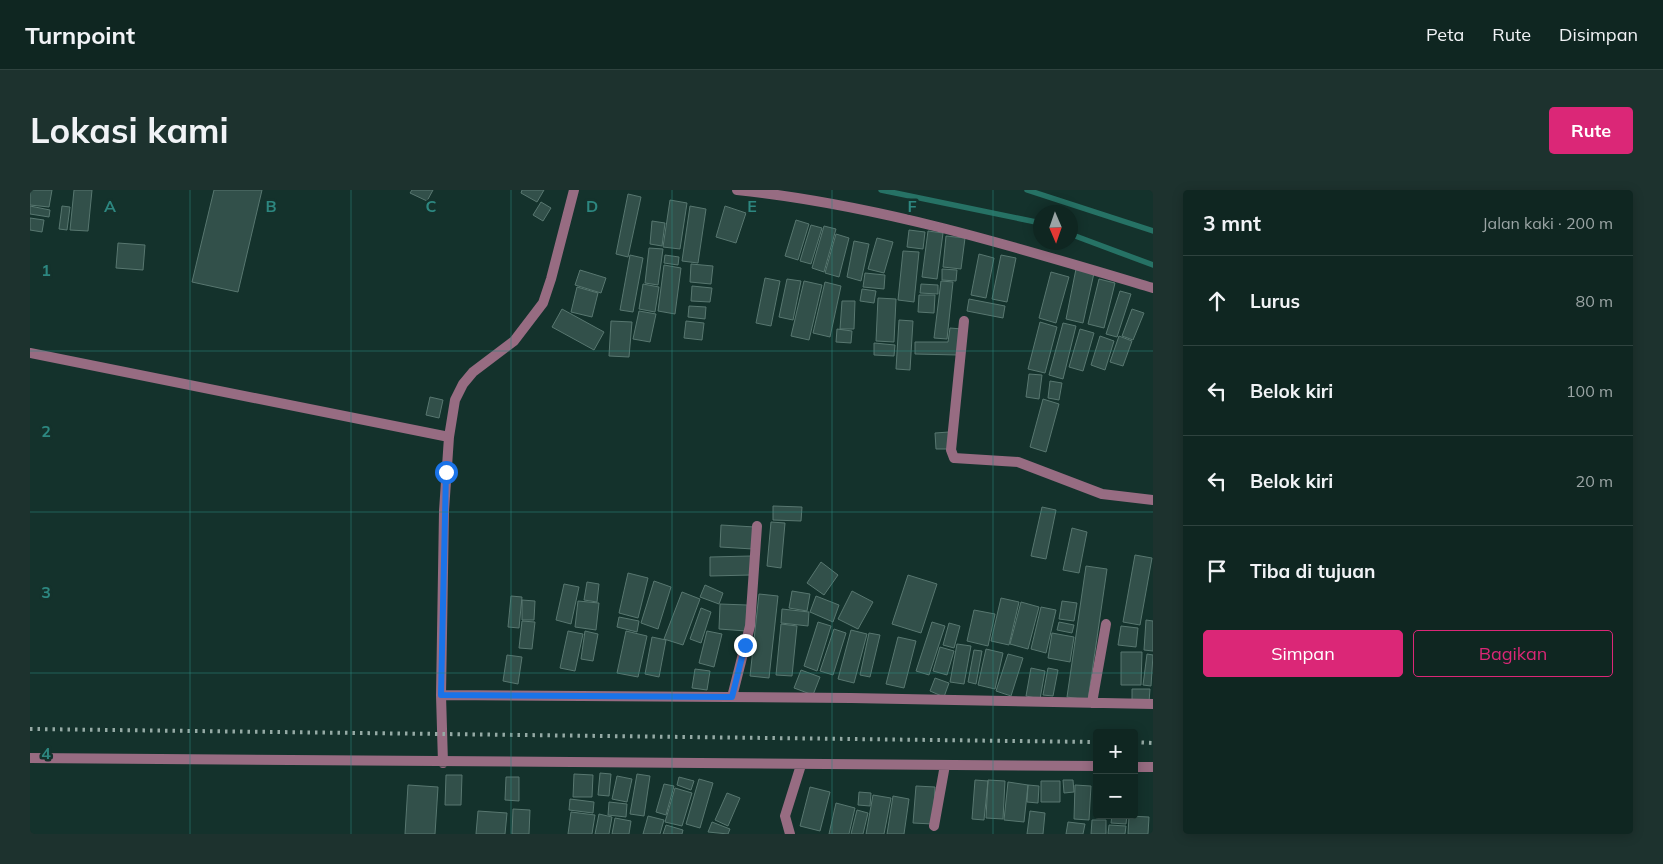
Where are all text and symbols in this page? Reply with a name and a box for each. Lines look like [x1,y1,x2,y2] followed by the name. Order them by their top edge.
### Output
[25,20,135,50] text: Turnpoint
[1426,23,1464,46] text: Peta
[1492,23,1531,46] text: Rute
[1559,23,1638,46] text: Disimpan
[1549,107,1633,154] button: Rute
[30,108,229,152] text: Lokasi kami
[104,196,116,216] text: A
[265,196,277,216] text: B
[426,196,437,216] text: C
[586,196,598,216] text: D
[747,196,757,216] text: E
[907,196,917,216] text: F
[1033,205,1078,250] north arrow
[1203,210,1261,236] text: 3 mnt
[1482,213,1613,233] text: Jalan kaki · 200 m
[41,260,51,280] text: 1
[1203,287,1231,315] icon: ahead
[1250,289,1300,313] text: Lurus
[1576,291,1613,311] text: 80 m
[1203,377,1231,405] icon: left
[1250,379,1333,403] text: Belok kiri
[1566,381,1613,401] text: 100 m
[41,421,51,441] text: 2
[435,461,458,484] route start
[1203,467,1231,495] icon: left
[1250,469,1333,493] text: Belok kiri
[1576,471,1613,491] text: 20 m
[1203,557,1231,585] icon: arrive
[1250,559,1375,583] text: Tiba di tujuan
[41,582,51,602] text: 3
[1203,630,1403,677] button: Simpan
[1413,630,1613,677] button: Bagikan
[734,634,757,657] route end
[1093,729,1138,819] map controls
[1093,729,1138,774] button: +
[41,743,51,763] text: 4
[1093,774,1138,819] button: −

